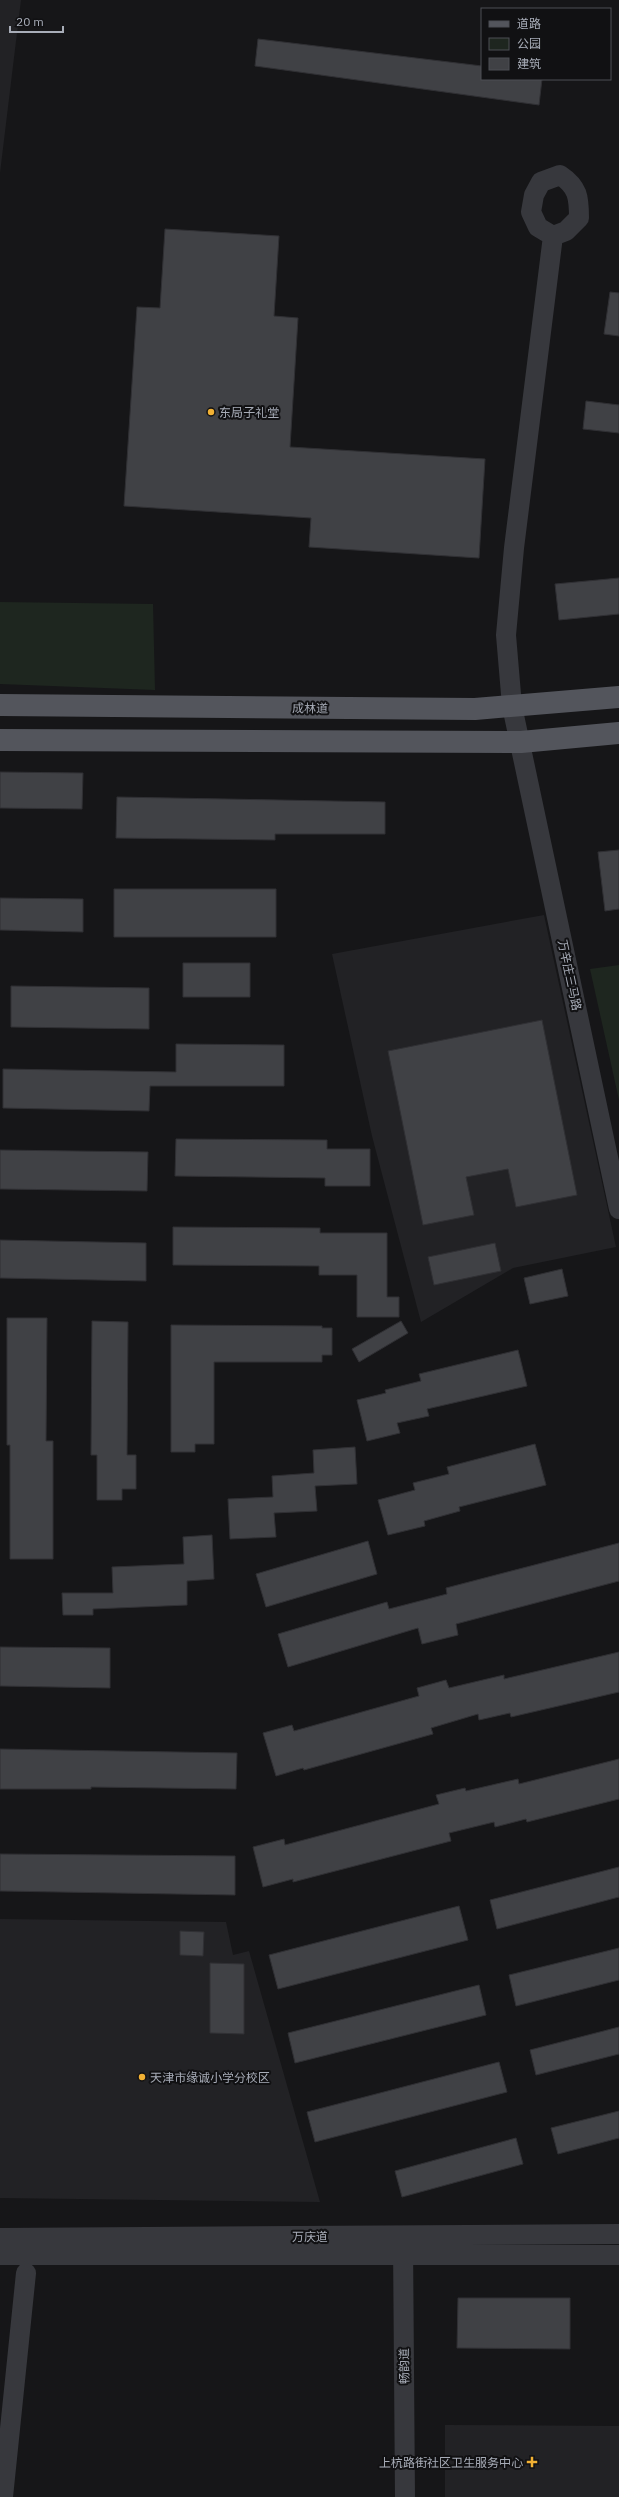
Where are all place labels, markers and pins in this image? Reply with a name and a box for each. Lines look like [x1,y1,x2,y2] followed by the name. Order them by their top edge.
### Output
[219,405,279,420] place label: 东局子礼堂
[206,407,216,417] marker: 东局子礼堂
[150,2070,270,2085] place label: 天津市缘诚小学分校区
[137,2072,147,2082] marker: 天津市缘诚小学分校区
[379,2455,523,2470] place label: 上杭路街社区卫生服务中心
[526,2456,538,2468] marker: 上杭路街社区卫生服务中心

